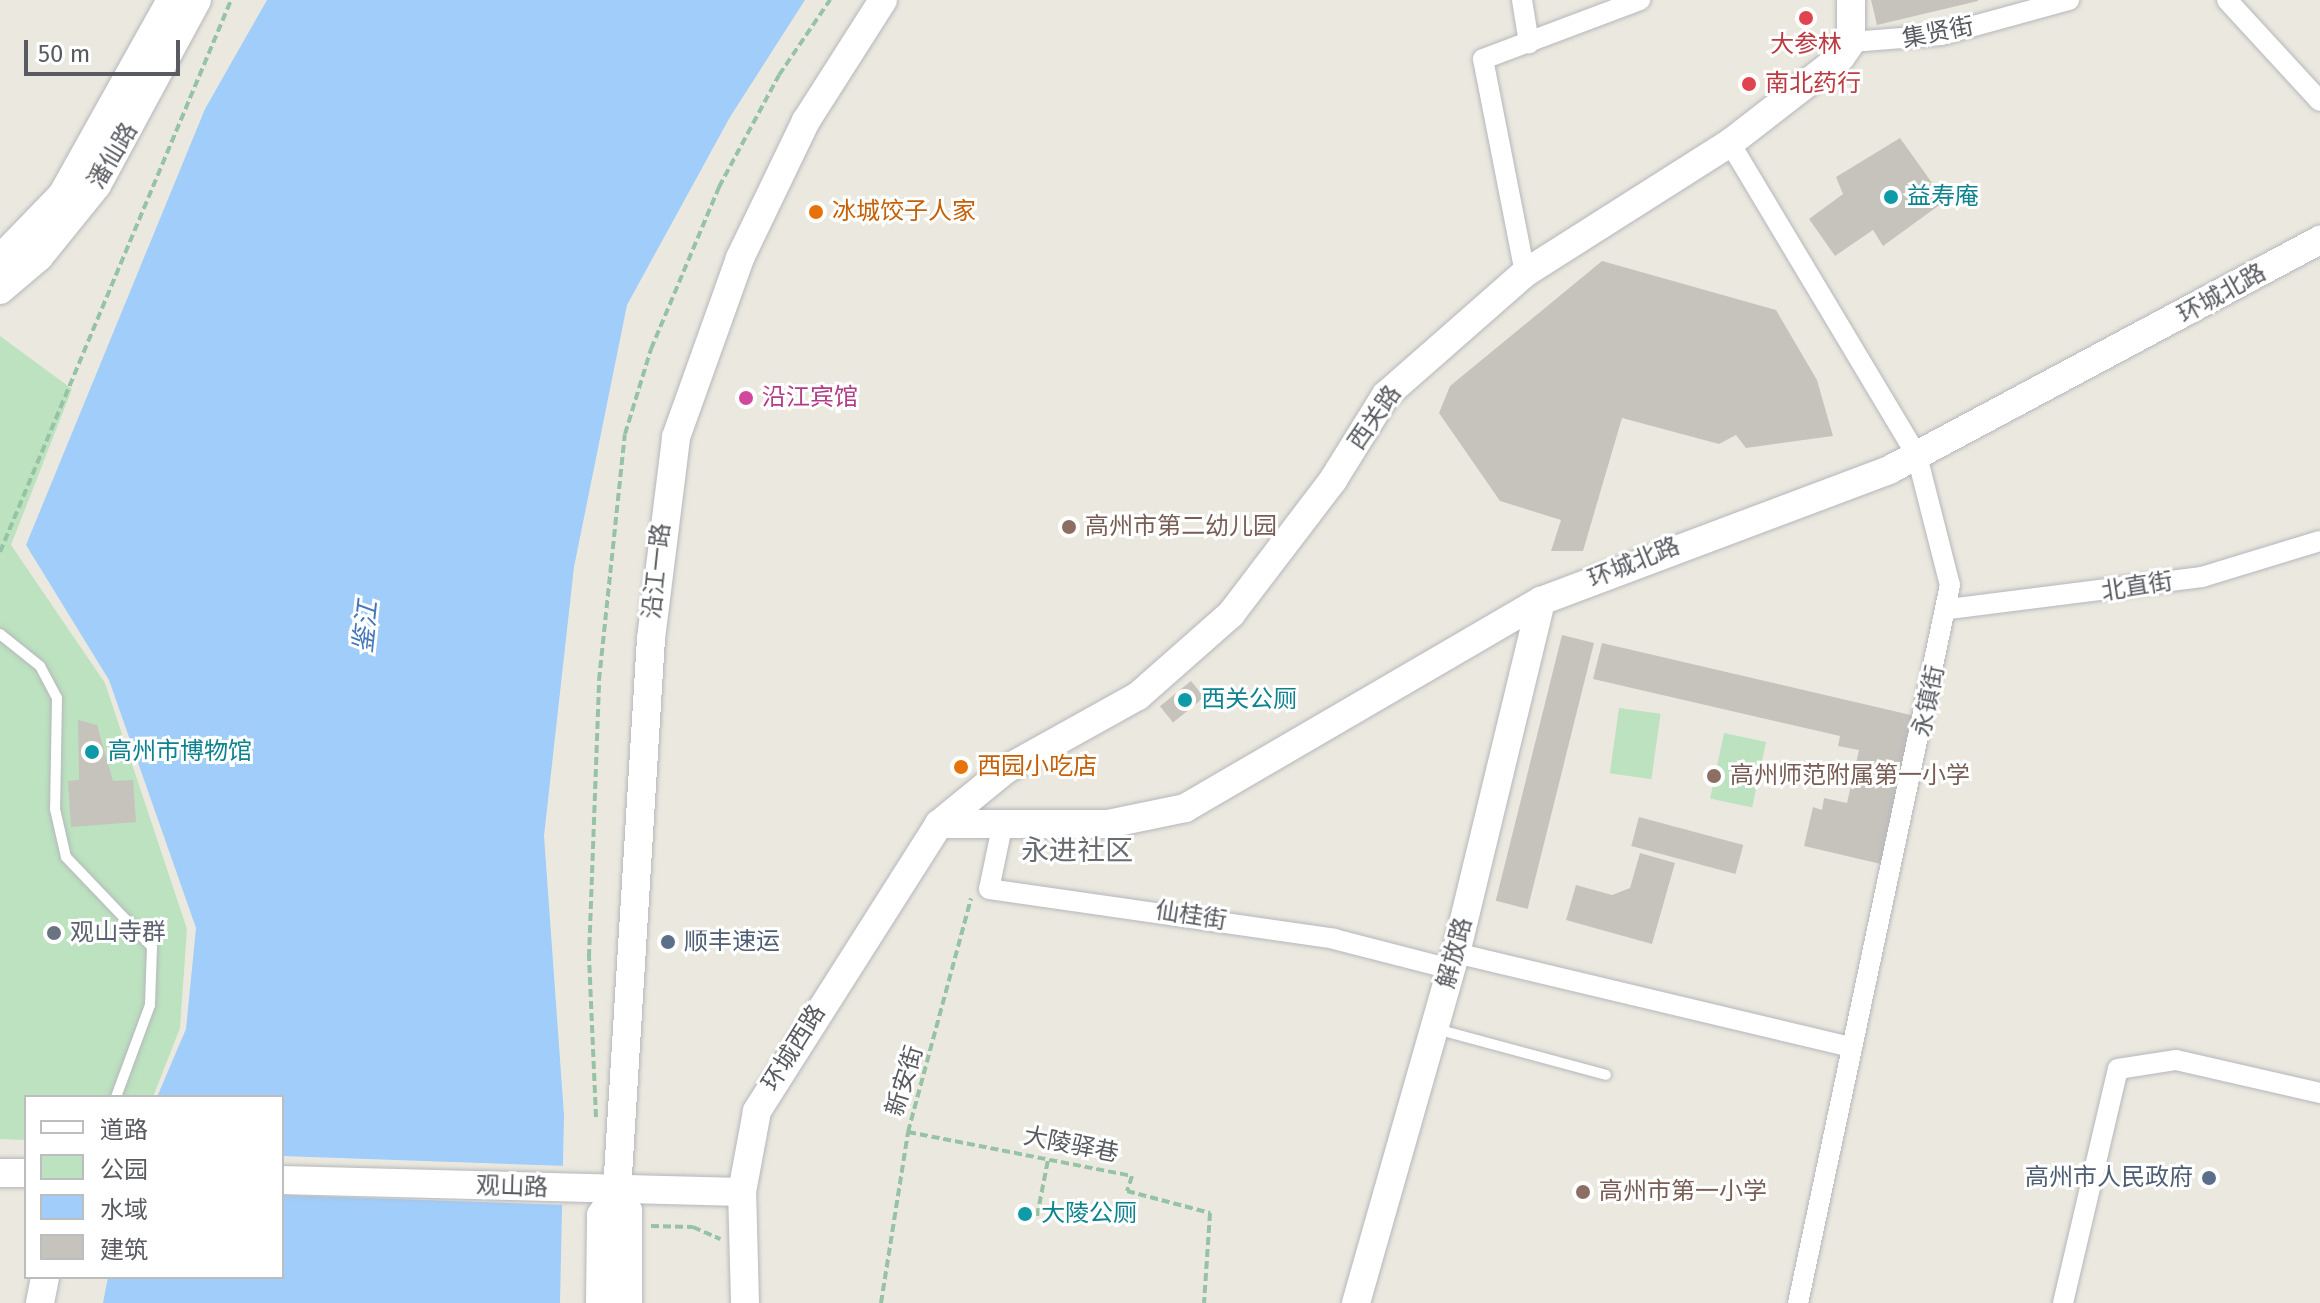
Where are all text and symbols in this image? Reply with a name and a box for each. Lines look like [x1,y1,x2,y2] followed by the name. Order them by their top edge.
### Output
[1797,9,1815,27] marker: 大参林
[1900,12,1976,54] street label: 集贤街
[28,24,184,74] scale bar
[1770,31,1842,59] place label: 大参林
[38,40,90,68] text: 50 m
[1765,70,1861,98] place label: 南北药行
[1740,75,1758,93] marker: 南北药行
[82,118,144,194] street label: 潘仙路
[1907,183,1979,211] place label: 益寿庵
[1882,188,1900,206] marker: 益寿庵
[832,198,976,226] place label: 冰城饺子人家
[807,203,825,221] marker: 冰城饺子人家
[2173,258,2271,330] street label: 环城北路
[1343,380,1407,456] street label: 西关路
[762,384,858,412] place label: 沿江宾馆
[737,389,755,407] marker: 沿江宾馆
[1085,513,1277,541] place label: 高州市第二幼儿园
[1060,518,1078,536] marker: 高州市第二幼儿园
[638,522,676,620] street label: 沿江一路
[1584,532,1684,594] street label: 环城北路
[2099,567,2175,607] street label: 北直街
[348,600,384,654] water label: 鉴江
[1907,663,1951,739] street label: 永镇街
[1201,686,1297,714] place label: 西关公厕
[1176,691,1194,709] marker: 西关公厕
[108,738,252,766] place label: 高州市博物馆
[83,743,101,761] marker: 高州市博物馆
[977,753,1097,781] place label: 西园小吃店
[952,758,970,776] marker: 西园小吃店
[1730,762,1970,790] place label: 高州师范附属第一小学
[1705,767,1723,785] marker: 高州师范附属第一小学
[1021,834,1133,868] district label: 永进社区
[1153,896,1229,936] street label: 仙桂街
[1432,914,1478,992] street label: 解放路
[70,919,166,947] place label: 观山寺群
[45,924,63,942] marker: 观山寺群
[684,928,780,956] place label: 顺丰速运
[659,933,677,951] marker: 顺丰速运
[756,1000,832,1096] street label: 环城西路
[881,1042,929,1120] street label: 新安街
[24,1095,284,1279] legend
[100,1116,148,1144] text: 道路
[1021,1122,1121,1168] street label: 大陵驿巷
[100,1156,148,1184] text: 公园
[2025,1164,2193,1192] place label: 高州市人民政府
[2200,1169,2218,1187] marker: 高州市人民政府
[476,1171,548,1203] street label: 观山路
[1599,1178,1767,1206] place label: 高州市第一小学
[1574,1183,1592,1201] marker: 高州市第一小学
[100,1196,148,1224] text: 水域
[1041,1200,1137,1228] place label: 大陵公厕
[1016,1205,1034,1223] marker: 大陵公厕
[100,1236,148,1264] text: 建筑

